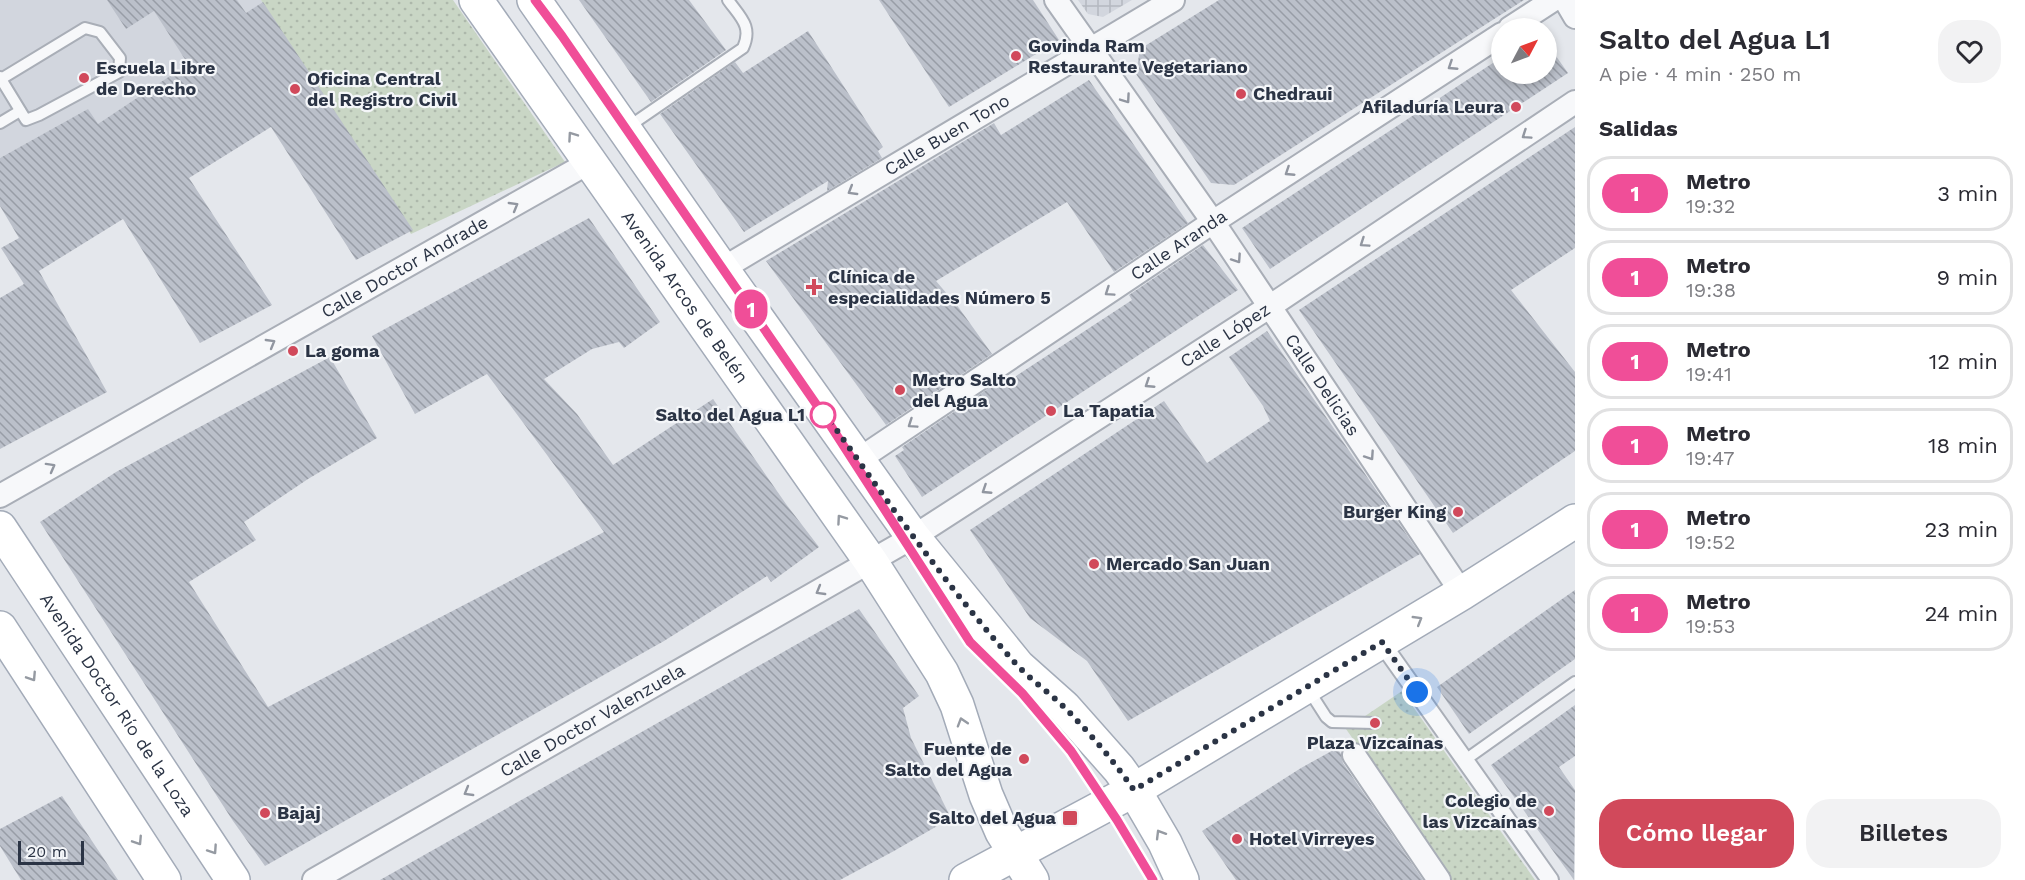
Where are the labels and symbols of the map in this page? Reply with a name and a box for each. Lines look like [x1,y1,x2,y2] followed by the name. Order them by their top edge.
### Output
[1491,18,1557,84] north arrow
[1028,35,1248,77] place label: Govinda Ram Restaurante Vegetariano
[1009,49,1023,63] marker: Govinda Ram Restaurante Vegetariano
[96,57,216,99] place label: Escuela Libre de Derecho
[1448,58,1459,69] one-way arrow
[307,68,457,110] place label: Oficina Central del Registro Civil
[77,71,91,85] marker: Escuela Libre de Derecho
[288,82,302,96] marker: Oficina Central del Registro Civil
[1253,83,1333,104] place label: Chedraui
[1234,87,1248,101] marker: Chedraui
[880,89,1013,180] street label: Calle Buen Tono
[1119,93,1130,104] one-way arrow
[1362,96,1505,117] place label: Afiladuría Leura
[1509,100,1523,114] marker: Afiladuría Leura
[1522,127,1533,138] one-way arrow
[568,132,579,143] one-way arrow
[1285,165,1296,176] one-way arrow
[848,184,858,196] one-way arrow
[508,202,518,213] one-way arrow
[1126,205,1230,284] street label: Calle Aranda
[617,206,753,387] street label: Avenida Arcos de Belén
[317,211,491,322] street label: Calle Doctor Andrade
[1360,236,1371,247] one-way arrow
[1230,253,1241,264] one-way arrow
[828,266,1051,308] place label: Clínica de especialidades Número 5
[805,278,823,296] marker: Clínica de especialidades Número 5
[1105,284,1115,296] one-way arrow
[732,290,771,328] line badge: 1
[1176,298,1274,372] street label: Calle López
[1281,330,1364,440] street label: Calle Delicias
[265,339,275,350] one-way arrow
[305,340,380,361] place label: La goma
[286,344,300,358] marker: La goma
[912,369,1016,411] place label: Metro Salto del Agua
[1145,377,1156,388] one-way arrow
[893,383,907,397] marker: Metro Salto del Agua
[1063,400,1155,421] place label: La Tapatia
[810,402,836,428] marker: Salto del Agua L1
[655,404,805,425] place label: Salto del Agua L1
[1044,404,1058,418] marker: La Tapatia
[908,417,919,428] one-way arrow
[1362,450,1374,460] one-way arrow
[45,463,55,474] one-way arrow
[981,483,992,494] one-way arrow
[1343,501,1447,522] place label: Burger King
[1451,505,1465,519] marker: Burger King
[837,515,848,526] one-way arrow
[1106,553,1270,574] place label: Mercado San Juan
[1087,557,1101,571] marker: Mercado San Juan
[816,584,826,595] one-way arrow
[36,589,199,820] street label: Avenida Doctor Río de la Loza
[1412,615,1422,627] one-way arrow
[496,659,688,781] street label: Calle Doctor Valenzuela
[25,670,36,681] one-way arrow
[1402,677,1432,707] your location
[1368,716,1382,730] marker: Plaza Vizcaínas
[957,717,969,728] one-way arrow
[1307,732,1444,753] place label: Plaza Vizcaínas
[885,738,1013,780] place label: Fuente de Salto del Agua
[1017,752,1031,766] marker: Fuente de Salto del Agua
[464,785,474,796] one-way arrow
[1423,790,1537,832] place label: Colegio de las Vizcaínas
[277,802,321,823] place label: Bajaj
[1542,804,1556,818] marker: Colegio de las Vizcaínas
[258,806,272,820] marker: Bajaj
[929,807,1057,828] place label: Salto del Agua
[1061,809,1079,827] marker: Salto del Agua
[1249,828,1375,849] place label: Hotel Virreyes
[1156,830,1167,840] one-way arrow
[1230,832,1244,846] marker: Hotel Virreyes
[131,834,142,845] one-way arrow
[18,838,84,866] scale bar
[206,844,217,855] one-way arrow

